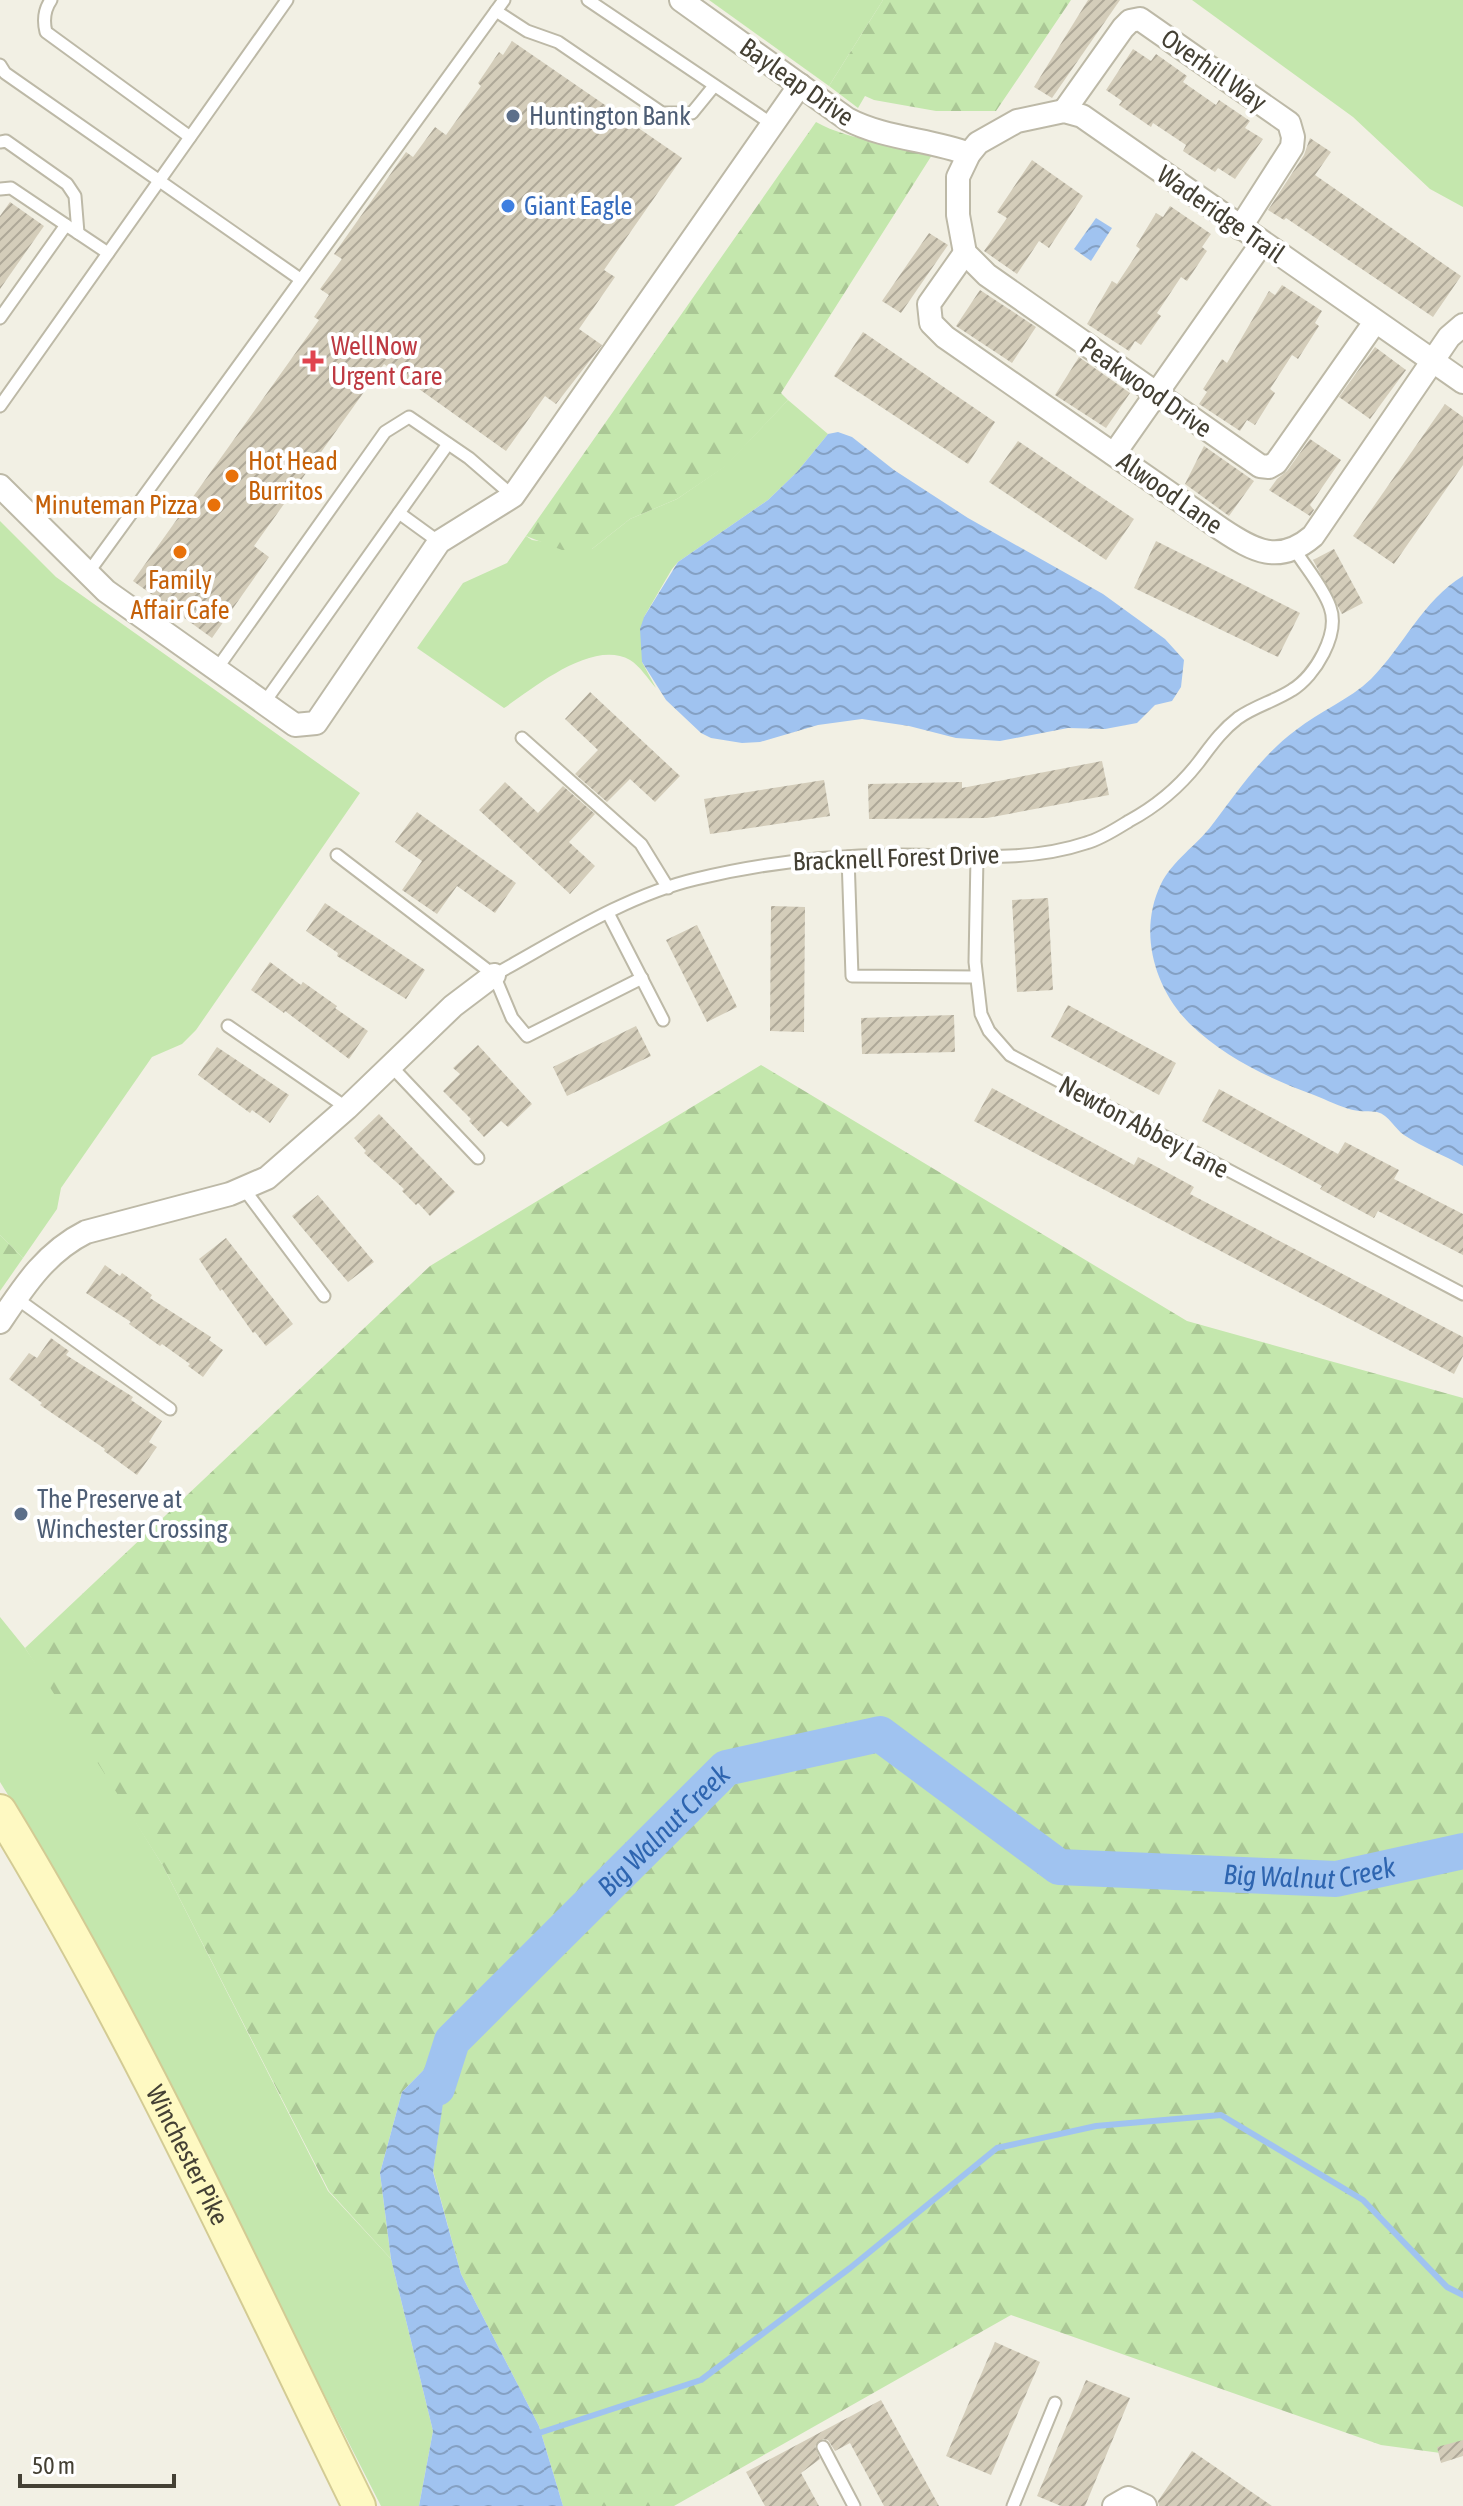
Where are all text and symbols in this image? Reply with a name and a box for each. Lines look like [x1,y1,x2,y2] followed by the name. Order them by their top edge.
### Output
[1155,23,1273,117] street label: Overhill Way
[734,32,860,132] street label: Bayleap Drive
[529,101,691,131] place label: Huntington Bank
[504,107,522,125] marker: Huntington Bank
[1152,159,1290,269] street label: Waderidge Trail
[524,191,632,221] place label: Giant Eagle
[499,197,517,215] marker: Giant Eagle
[331,331,443,391] place label: WellNow Urgent Care
[1074,331,1218,443] street label: Peakwood Drive
[302,350,324,372] marker: WellNow Urgent Care
[248,446,338,506] place label: Hot Head Burritos
[1112,446,1228,540] street label: Alwood Lane
[223,467,241,485] marker: Hot Head Burritos
[34,490,198,520] place label: Minuteman Pizza
[205,496,223,514] marker: Minuteman Pizza
[171,543,189,561] marker: Family Affair Cafe
[131,565,229,625] place label: Family Affair Cafe
[792,839,1000,877] street label: Bracknell Forest Drive
[1054,1070,1234,1184] street label: Newton Abbey Lane
[37,1484,228,1544] place label: The Preserve at Winchester Crossing
[12,1505,30,1523] marker: The Preserve at Winchester Crossing
[591,1757,737,1903] water label: Big Walnut Creek
[1223,1850,1399,1895] water label: Big Walnut Creek
[140,2080,235,2230] street label: Winchester Pike
[20,2438,174,2488] scale bar
[32,2452,75,2479] text: 50 m

